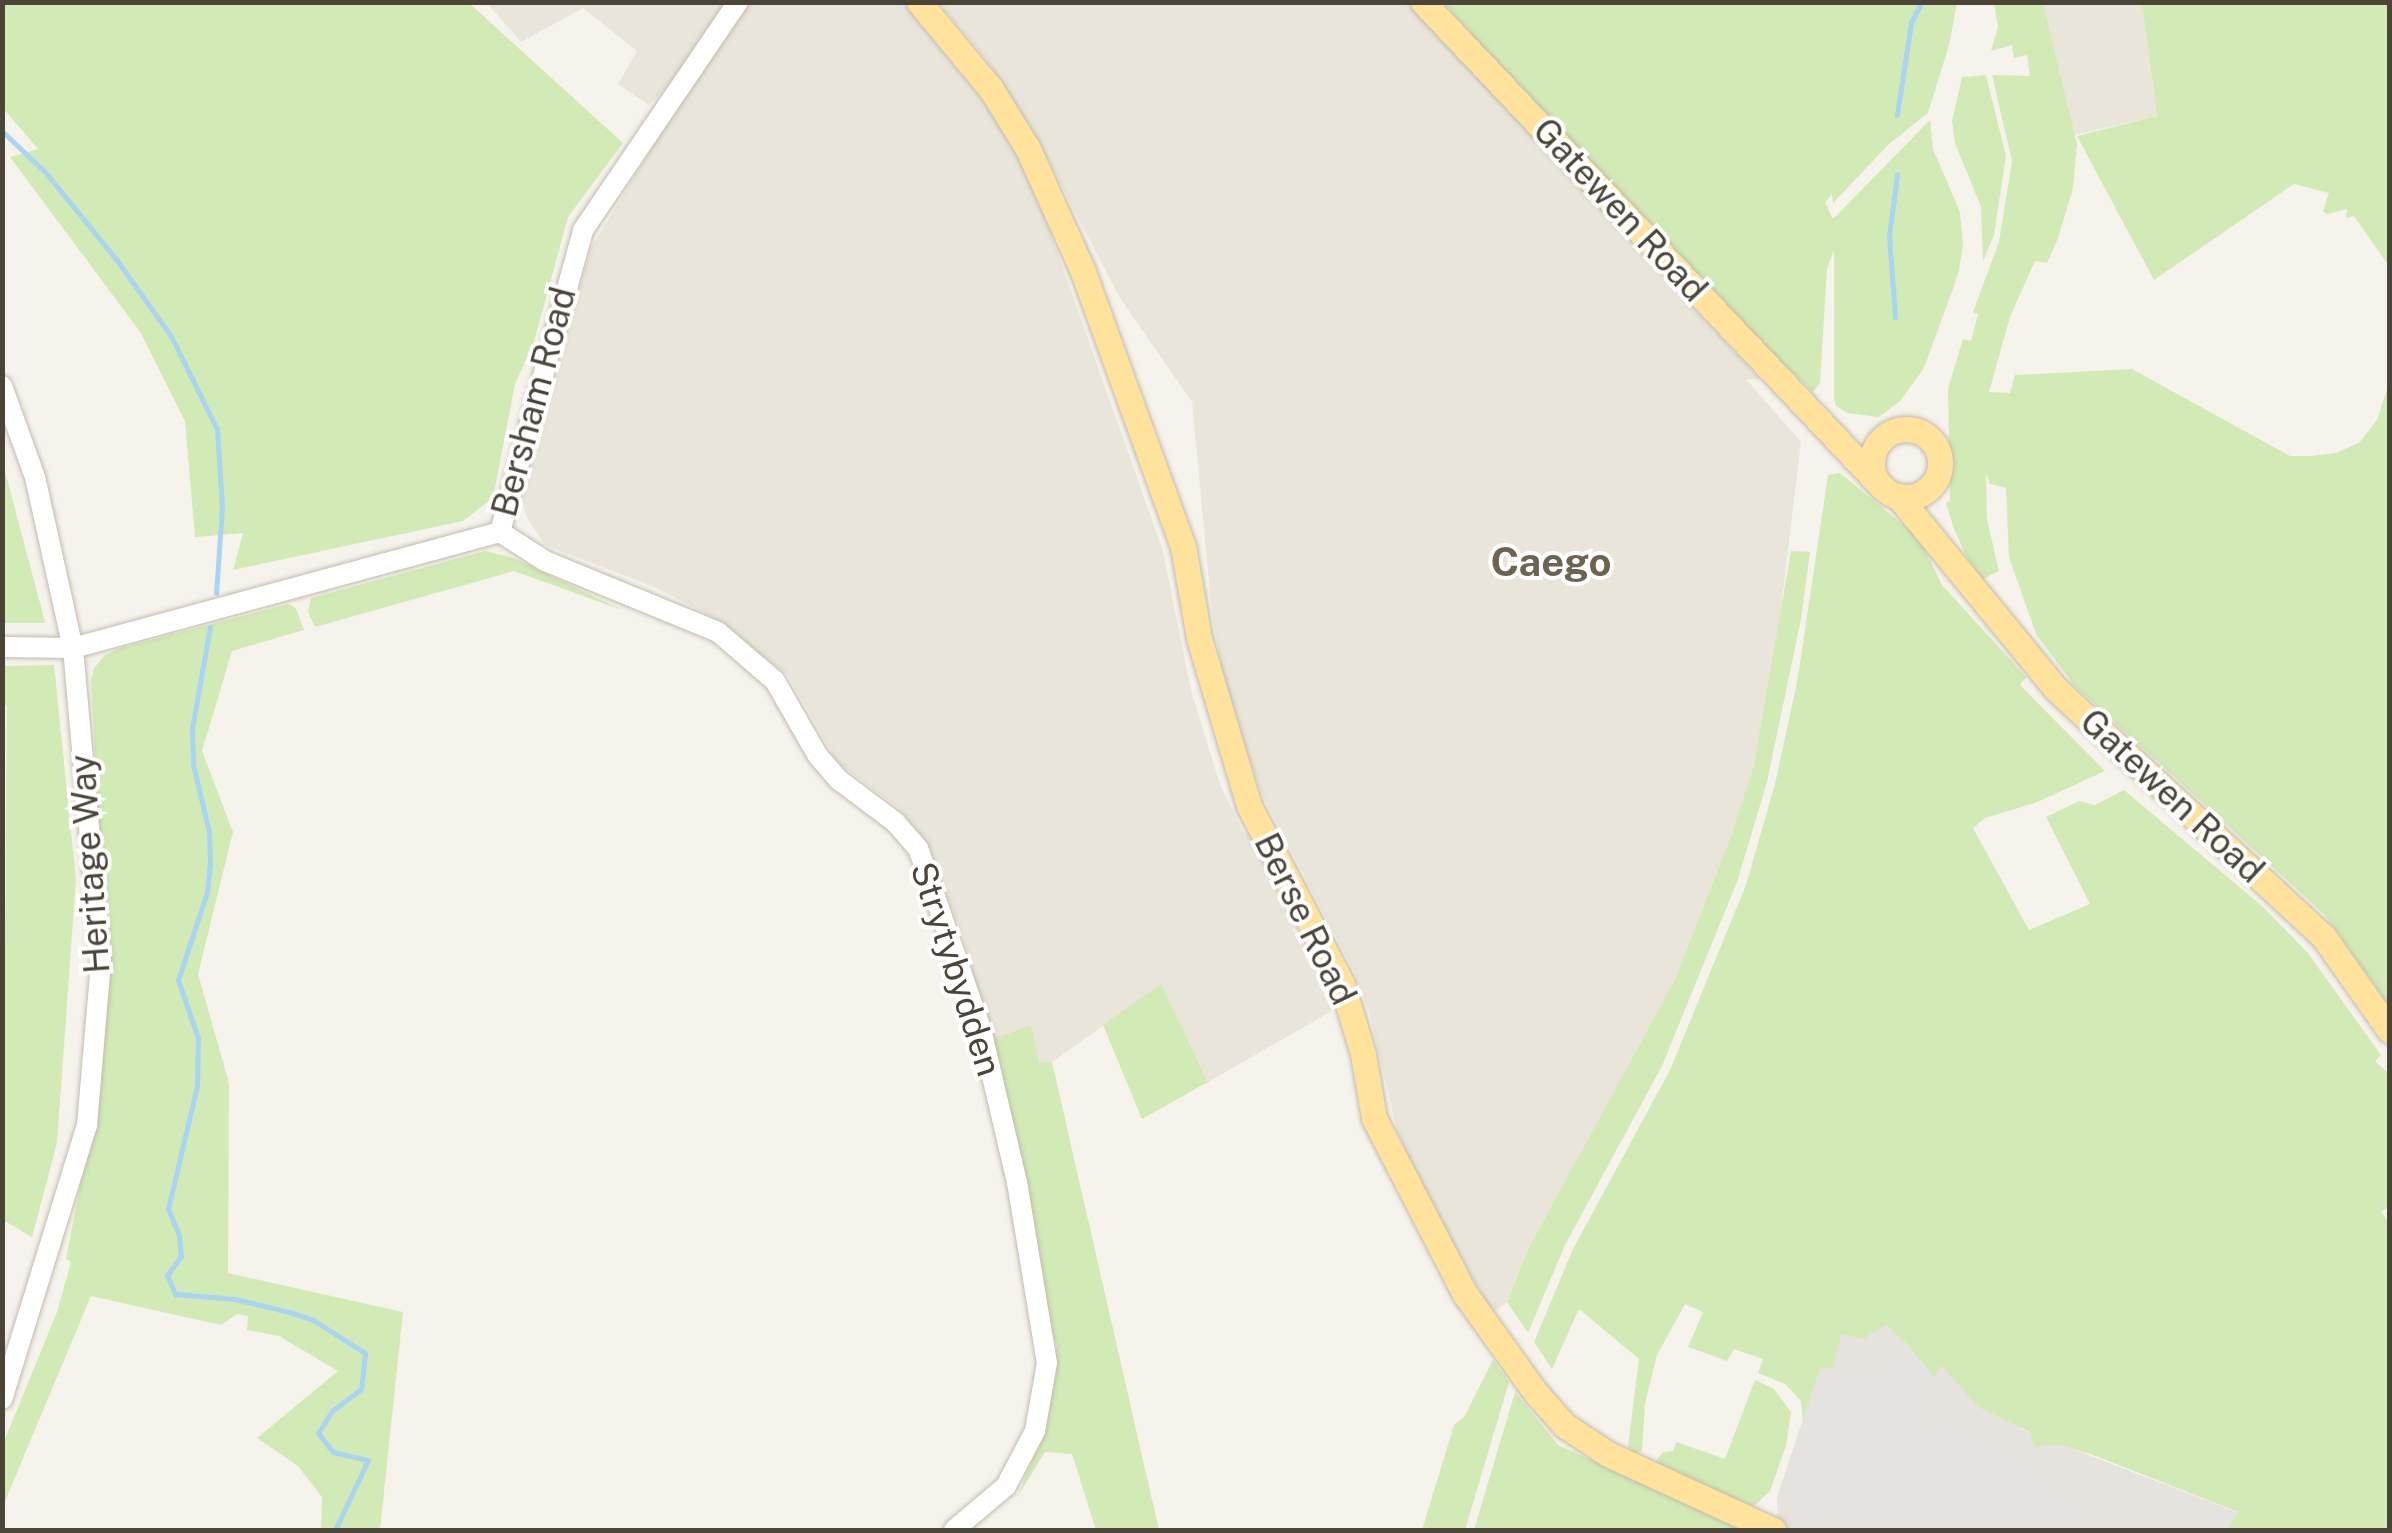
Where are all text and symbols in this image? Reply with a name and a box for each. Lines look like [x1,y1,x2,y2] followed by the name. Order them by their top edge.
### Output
[1524,110,1716,310] street label: Gatewen Road
[483,283,585,521] street label: Bersham Road
[1490,538,1612,586] district label: Caego
[2072,700,2272,892] street label: Gatewen Road
[61,753,119,975] street label: Heritage Way
[1245,826,1365,1012] street label: Berse Road
[902,857,1010,1081] street label: Strytybydden

